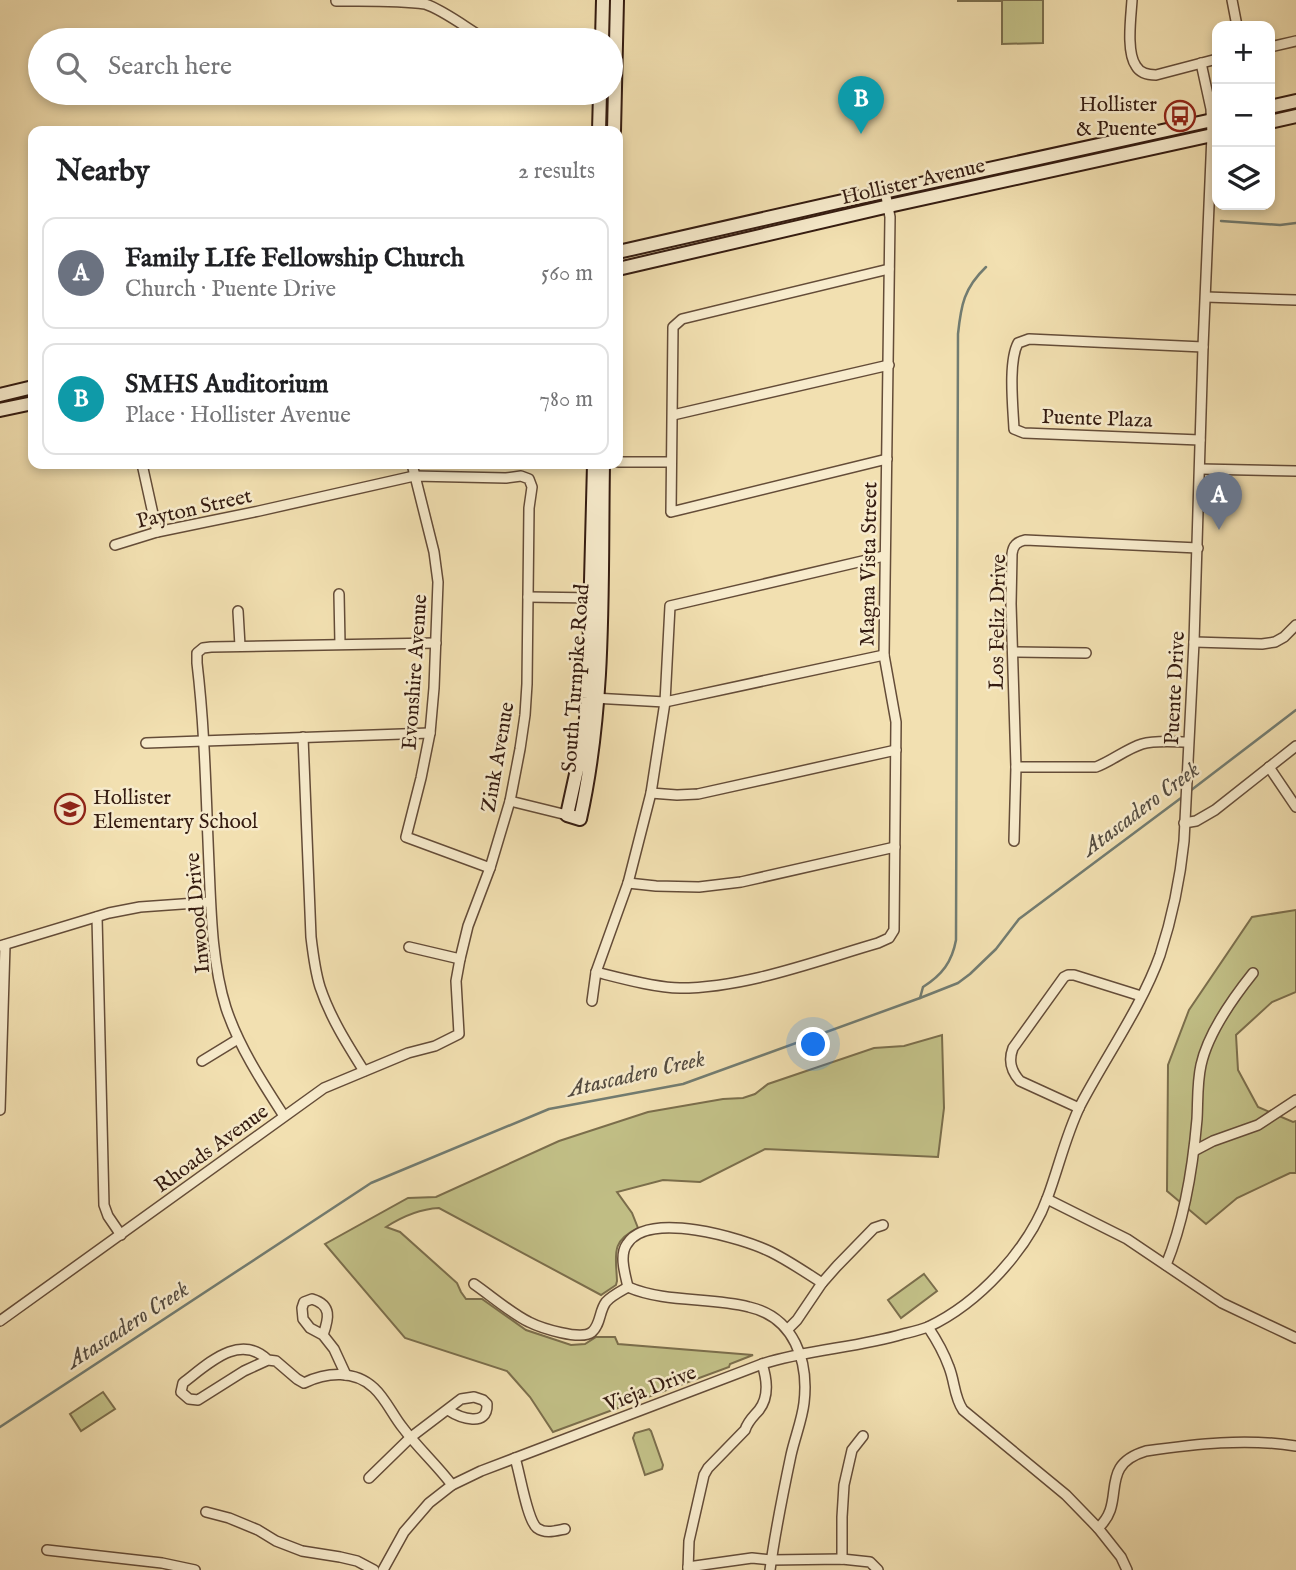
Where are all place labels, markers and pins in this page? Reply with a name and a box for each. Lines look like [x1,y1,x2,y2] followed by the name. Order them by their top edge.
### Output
[838,76,884,134] pin: B
[1076,92,1157,143] place label: Hollister & Puente
[1163,99,1197,133] bus stop icon: Hollister & Puente
[1196,472,1242,530] pin: A
[93,785,258,836] place label: Hollister Elementary School
[53,792,87,826] school or university icon: Hollister Elementary School

